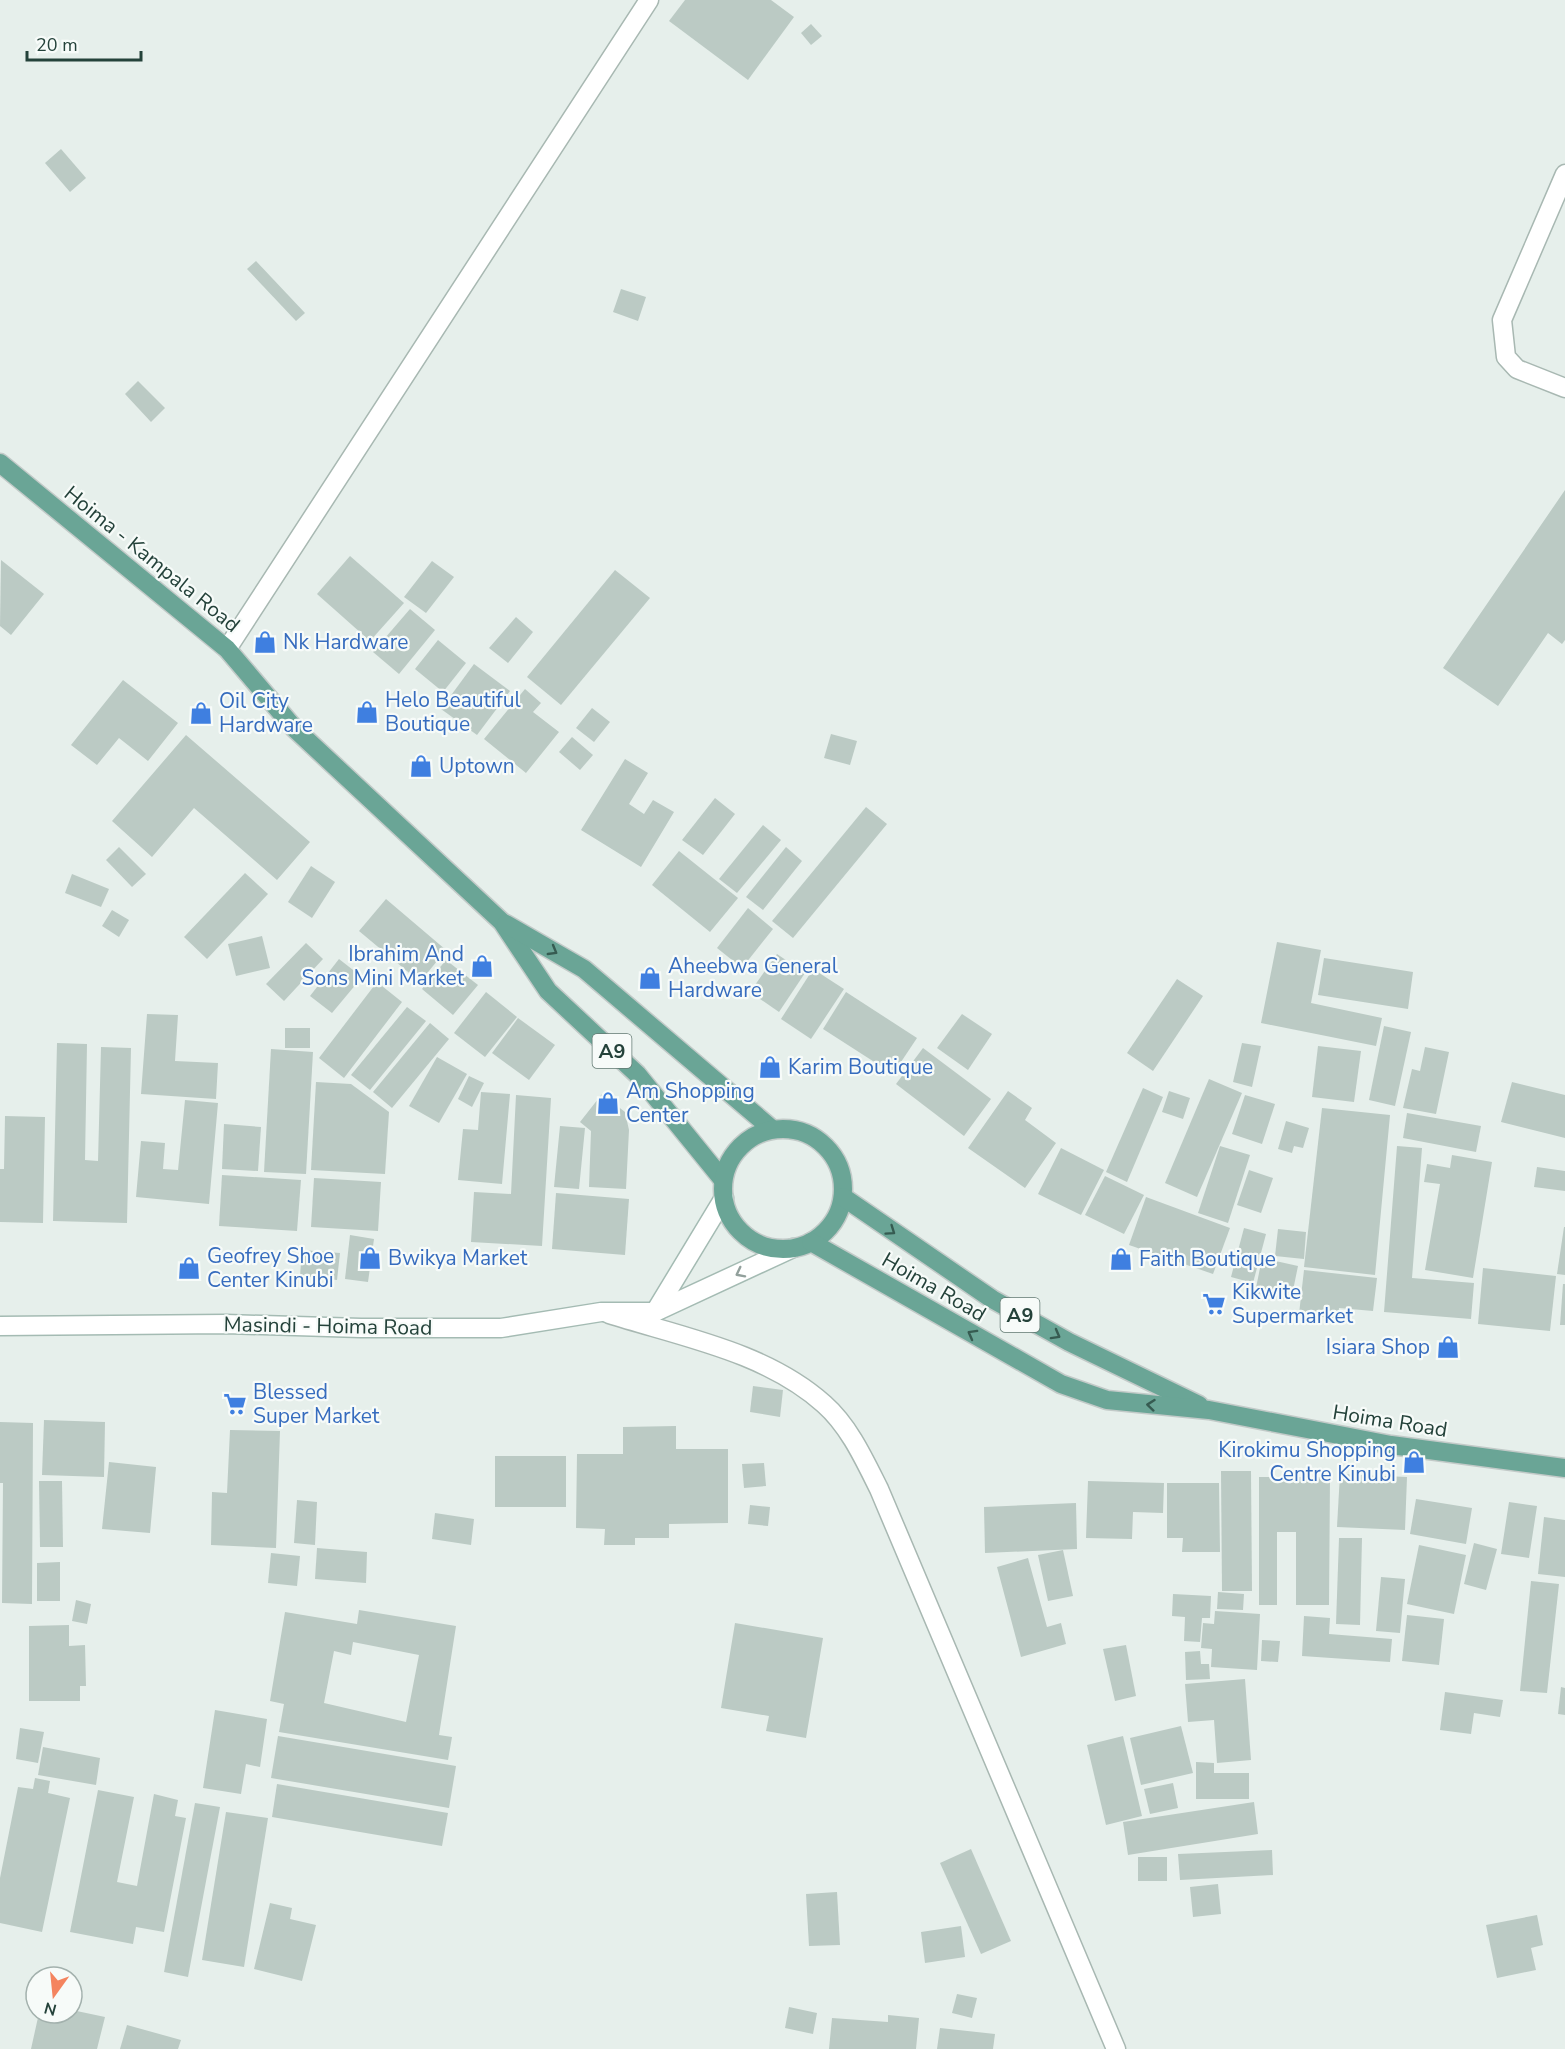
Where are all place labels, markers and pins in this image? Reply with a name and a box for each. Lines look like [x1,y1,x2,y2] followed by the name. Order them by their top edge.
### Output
[283,628,408,656] place label: Nk Hardware
[252,629,278,655] shop icon: Nk Hardware
[385,686,522,738] place label: Helo Beautiful Boutique
[219,687,313,739] place label: Oil City Hardware
[354,699,380,725] shop icon: Helo Beautiful Boutique
[188,700,214,726] shop icon: Oil City Hardware
[439,752,515,780] place label: Uptown
[408,753,434,779] shop icon: Uptown
[302,940,465,992] place label: Ibrahim And Sons Mini Market
[668,952,839,1004] place label: Aheebwa General Hardware
[469,953,495,979] shop icon: Ibrahim And Sons Mini Market
[637,965,663,991] shop icon: Aheebwa General Hardware
[788,1053,933,1081] place label: Karim Boutique
[757,1054,783,1080] shop icon: Karim Boutique
[626,1077,755,1129] place label: Am Shopping Center
[595,1090,621,1116] shop icon: Am Shopping Center
[207,1242,334,1294] place label: Geofrey Shoe Center Kinubi
[388,1244,528,1272] place label: Bwikya Market
[357,1245,383,1271] shop icon: Bwikya Market
[1139,1245,1276,1273] place label: Faith Boutique
[1108,1246,1134,1272] shop icon: Faith Boutique
[176,1255,202,1281] shop icon: Geofrey Shoe Center Kinubi
[1232,1278,1354,1330] place label: Kikwite Supermarket
[1201,1291,1227,1317] supermarket icon: Kikwite Supermarket
[1326,1333,1430,1361] place label: Isiara Shop
[1435,1334,1461,1360] shop icon: Isiara Shop
[253,1378,380,1430] place label: Blessed Super Market
[222,1391,248,1417] supermarket icon: Blessed Super Market
[1218,1436,1396,1488] place label: Kirokimu Shopping Centre Kinubi
[1401,1449,1427,1475] shop icon: Kirokimu Shopping Centre Kinubi

